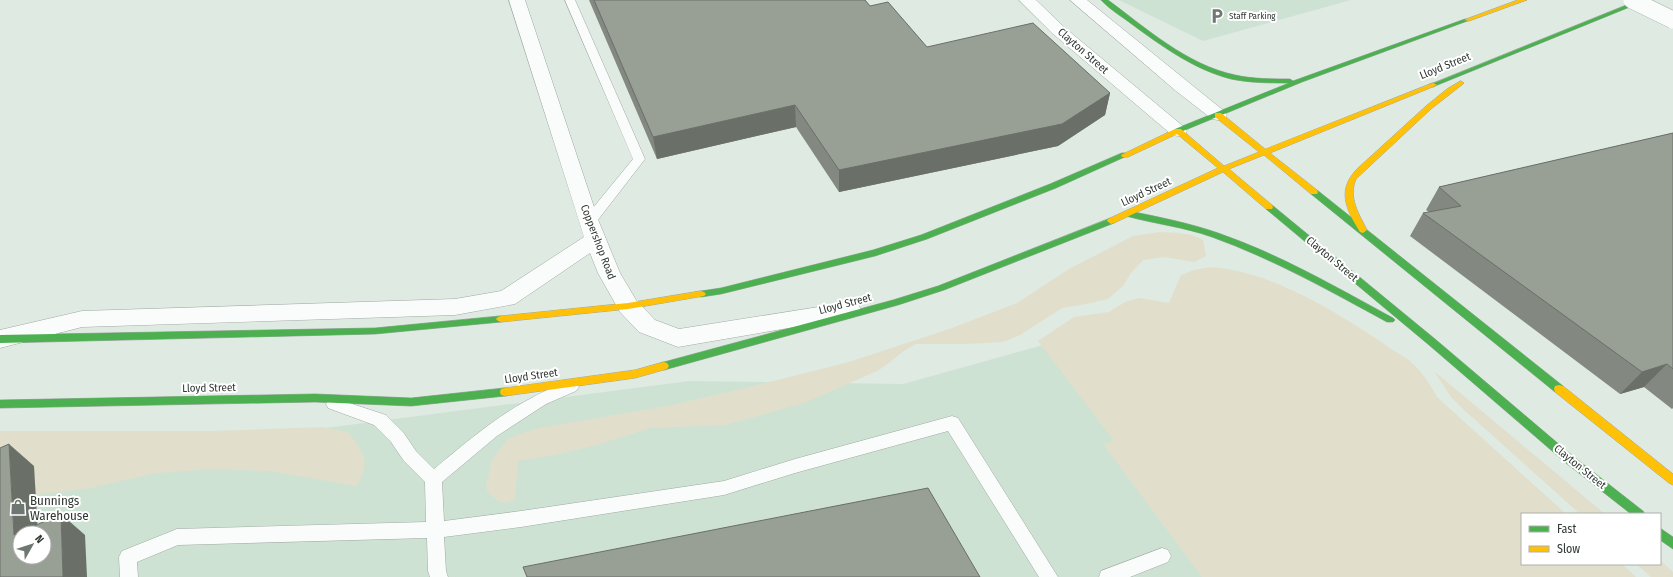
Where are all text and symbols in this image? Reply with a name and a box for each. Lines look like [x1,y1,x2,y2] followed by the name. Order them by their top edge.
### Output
[1208,7,1226,25] parking icon: Staff Parking
[1229,11,1276,21] place label: Staff Parking
[1055,25,1111,77] street label: Clayton Street
[1418,50,1473,82] street label: Lloyd Street
[1119,175,1173,209] street label: Lloyd Street
[578,203,618,281] street label: Coppershop Road
[1304,234,1361,285] street label: Clayton Street
[817,291,873,317] street label: Lloyd Street
[503,366,559,386] street label: Lloyd Street
[182,381,236,395] street label: Lloyd Street
[1551,442,1609,492] street label: Clayton Street
[30,493,89,523] place label: Bunnings Warehouse
[9,498,27,516] shop icon: Bunnings Warehouse
[1521,513,1661,565] legend
[1557,522,1576,536] text: Fast
[12,525,52,565] north arrow
[32,532,47,546] text: N
[1557,542,1580,556] text: Slow

